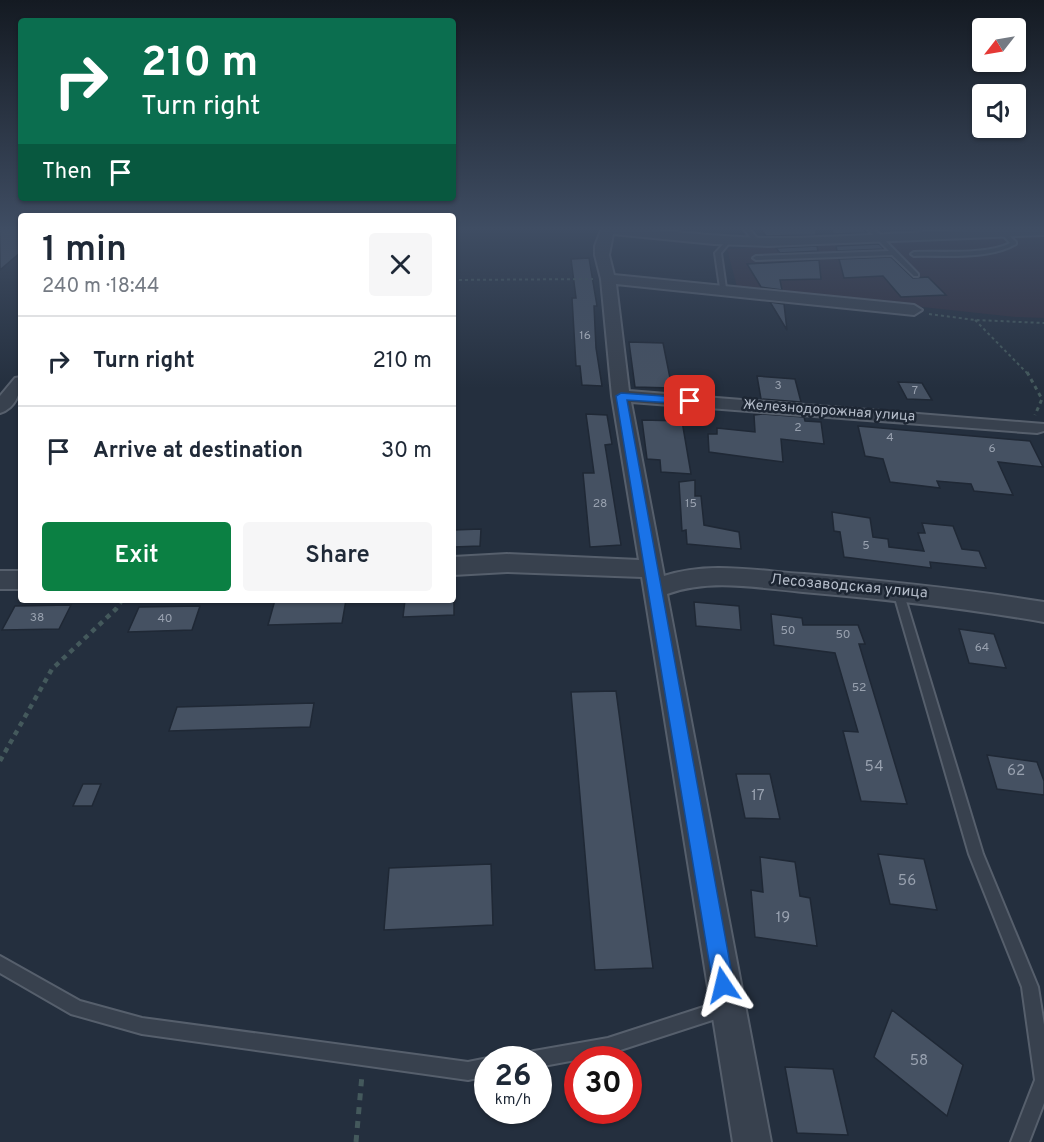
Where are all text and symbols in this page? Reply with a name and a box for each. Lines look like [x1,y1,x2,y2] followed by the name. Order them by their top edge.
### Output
[972,18,1026,72] north arrow
[972,18,1026,138] map controls
[141,38,258,91] text: 210 m
[42,42,120,120] icon: right
[972,84,1026,138] button: sound
[141,90,260,124] text: Turn right
[104,156,137,189] icon: arrive
[42,159,92,186] text: Then
[42,228,127,274] text: 1 min
[369,233,432,296] button: close
[42,274,159,300] text: 240 m · 18:44
[579,328,591,344] house number: 16
[42,345,75,378] icon: right
[93,348,195,375] text: Turn right
[372,348,432,375] text: 210 m
[664,375,715,426] pin
[774,378,782,394] house number: 3
[912,383,918,399] house number: 7
[673,384,706,417] icon: arrive
[742,397,916,425] street label: Железнодорожная улица
[794,420,802,436] house number: 2
[886,430,894,446] house number: 4
[42,435,75,468] icon: arrive
[93,438,303,465] text: Arrive at destination
[381,438,432,465] text: 30 m
[988,441,996,457] house number: 6
[593,496,607,512] house number: 28
[685,496,697,512] house number: 15
[42,522,231,591] button: Exit
[243,522,432,591] button: Share
[862,538,870,554] house number: 5
[770,571,928,603] street label: Лесозаводская улица
[30,610,44,626] house number: 38
[157,611,173,627] house number: 40
[780,623,796,639] house number: 50
[835,627,851,643] house number: 50
[975,640,989,656] house number: 64
[852,680,866,696] house number: 52
[865,758,883,777] house number: 54
[1007,762,1025,781] house number: 62
[751,787,765,806] house number: 17
[898,872,916,891] house number: 56
[776,909,790,928] house number: 19
[691,953,755,1017] position arrow
[564,1046,642,1124] speed limit sign: 30
[910,1052,928,1071] house number: 58
[495,1059,531,1096] text: 26
[495,1091,531,1110] text: km/h

